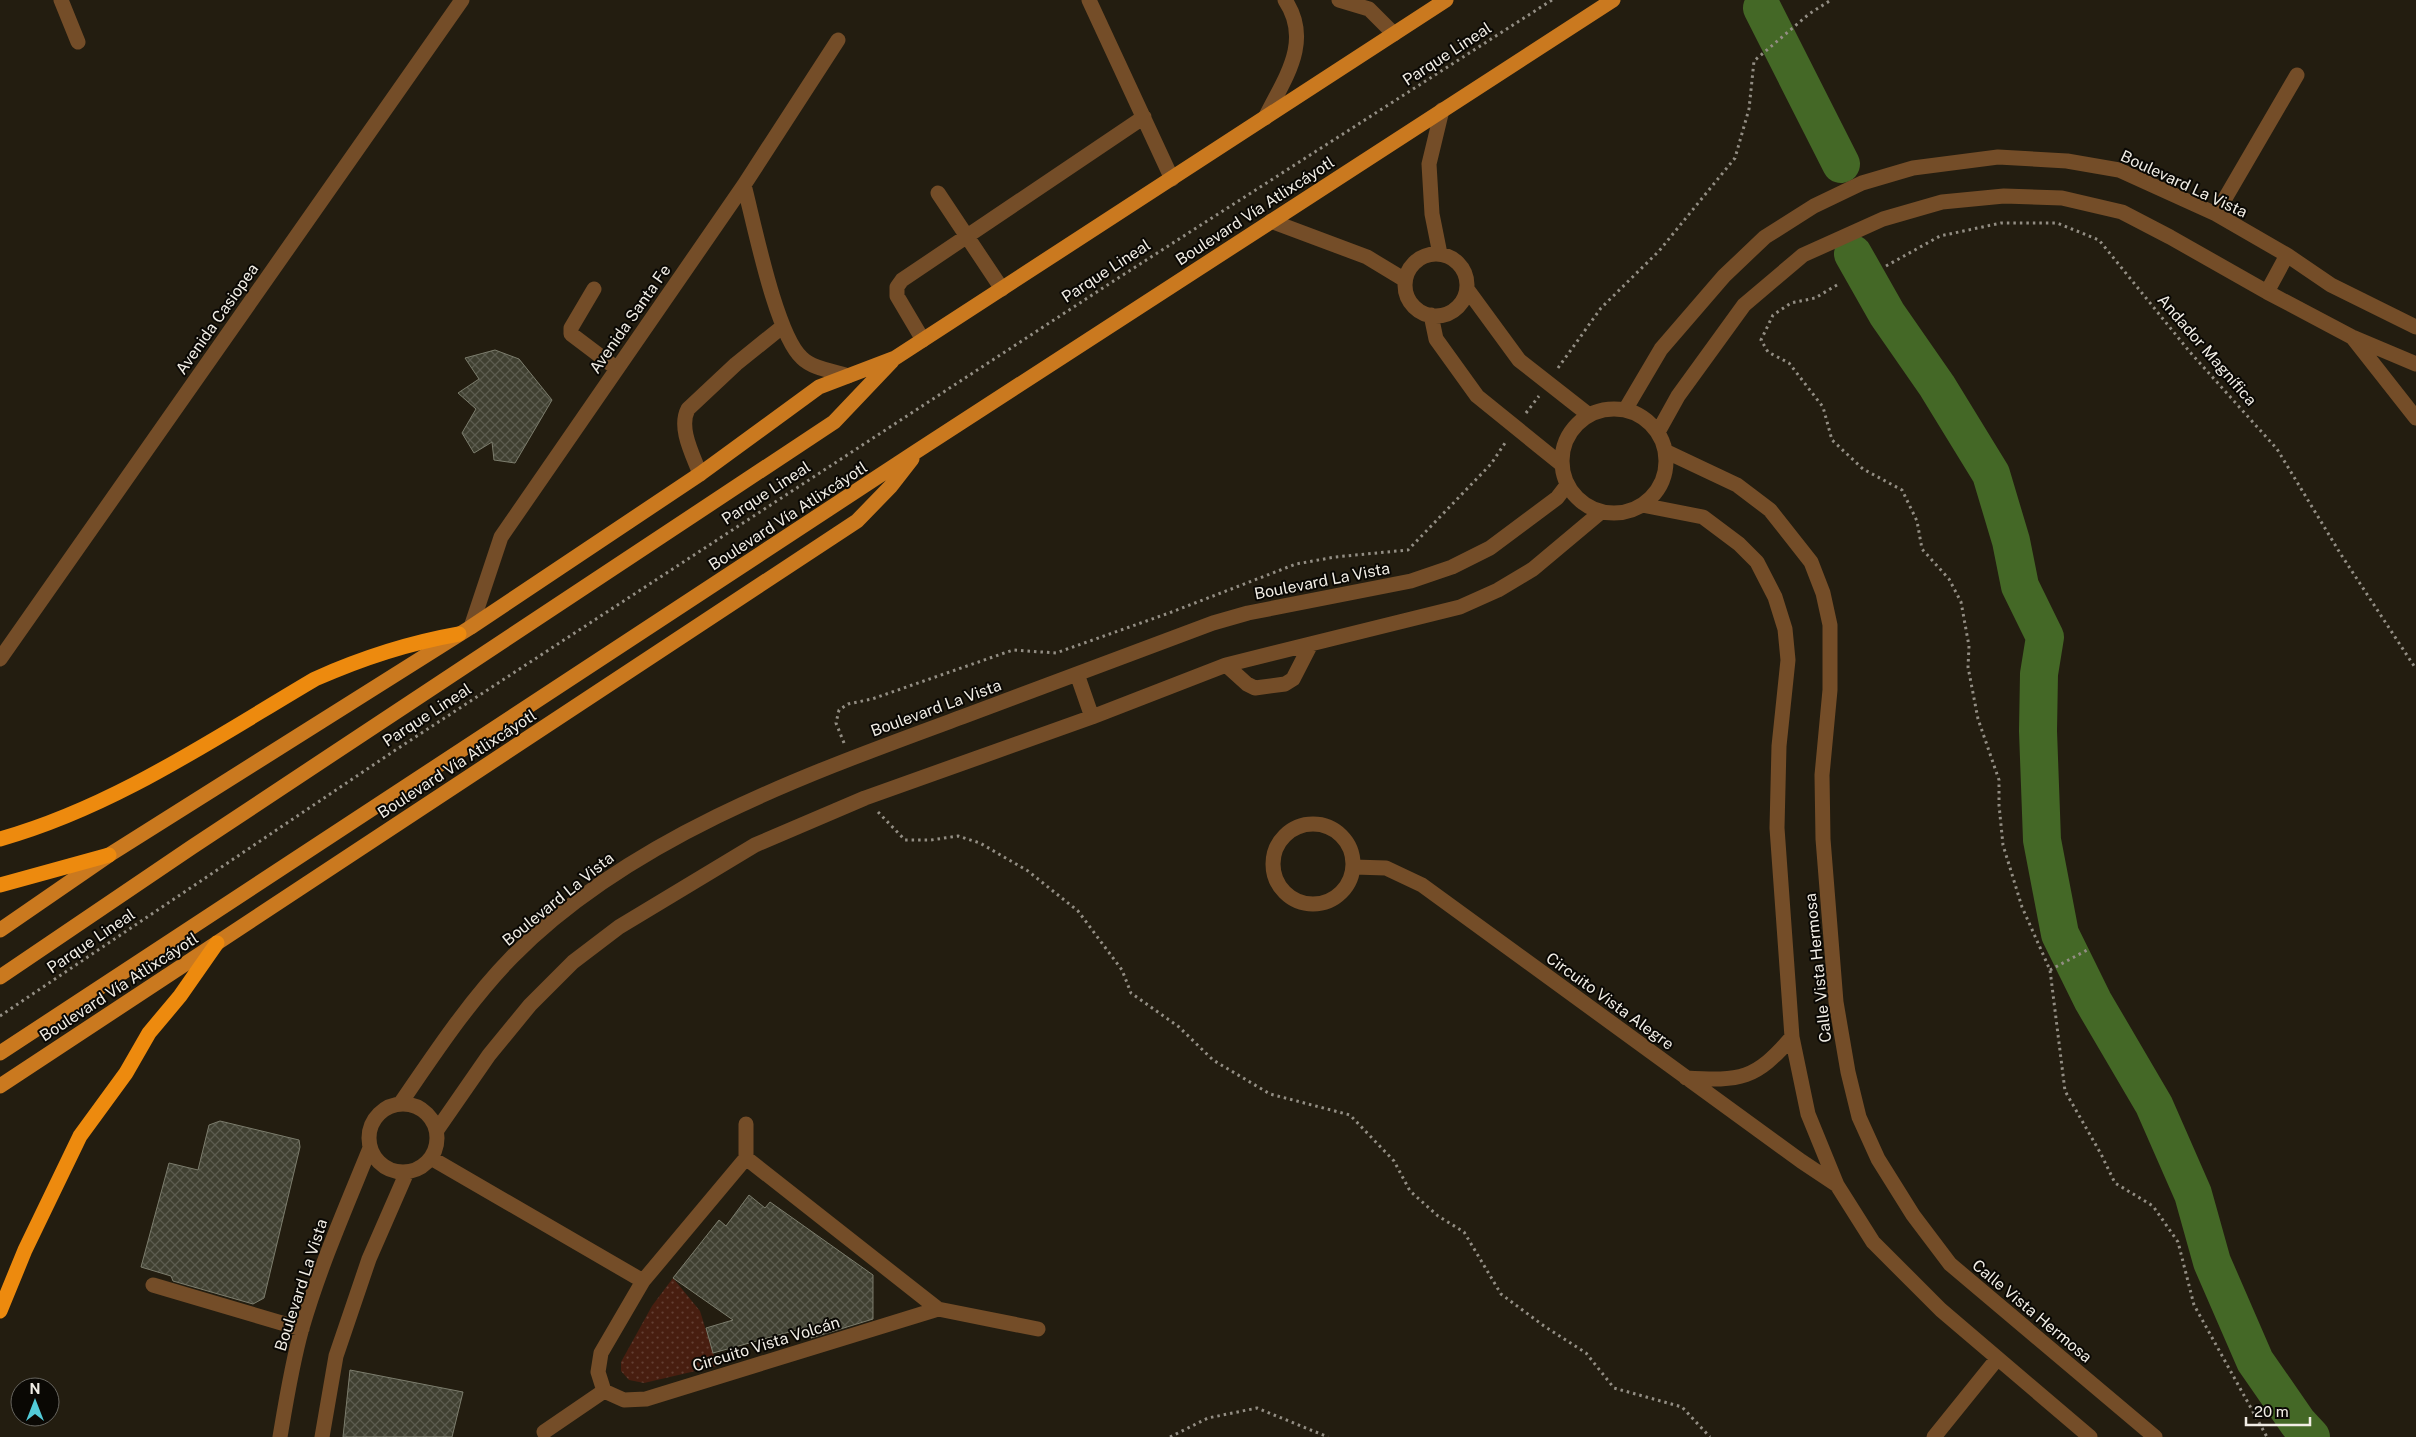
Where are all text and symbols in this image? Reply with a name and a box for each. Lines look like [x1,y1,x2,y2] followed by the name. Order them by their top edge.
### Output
[1399,18,1495,90] street label: Parque Lineal
[2118,146,2250,222] street label: Boulevard La Vista
[1172,153,1338,269] street label: Boulevard Vía Atlixcáyotl
[1058,235,1154,307] street label: Parque Lineal
[172,260,262,378] street label: Avenida Casiopea
[585,261,675,377] street label: Avenida Santa Fe
[2153,290,2261,410] street label: Andador Magnífica
[718,457,814,529] street label: Parque Lineal
[705,458,871,574] street label: Boulevard Vía Atlixcáyotl
[1253,559,1391,603] street label: Boulevard La Vista
[868,676,1004,740] street label: Boulevard La Vista
[379,679,475,751] street label: Parque Lineal
[374,706,540,822] street label: Boulevard Vía Atlixcáyotl
[498,848,618,950] street label: Boulevard La Vista
[1801,892,1835,1044] street label: Calle Vista Hermosa
[43,905,139,977] street label: Parque Lineal
[36,929,202,1045] street label: Boulevard Vía Atlixcáyotl
[1542,948,1678,1054] street label: Circuito Vista Alegre
[271,1217,331,1353] street label: Boulevard La Vista
[1968,1255,2096,1367] street label: Calle Vista Hermosa
[690,1313,842,1375] street label: Circuito Vista Volcán
[10,1377,60,1427] north arrow
[30,1381,40,1397] text: N
[2246,1394,2310,1426] scale bar
[2254,1403,2289,1420] text: 20 m

